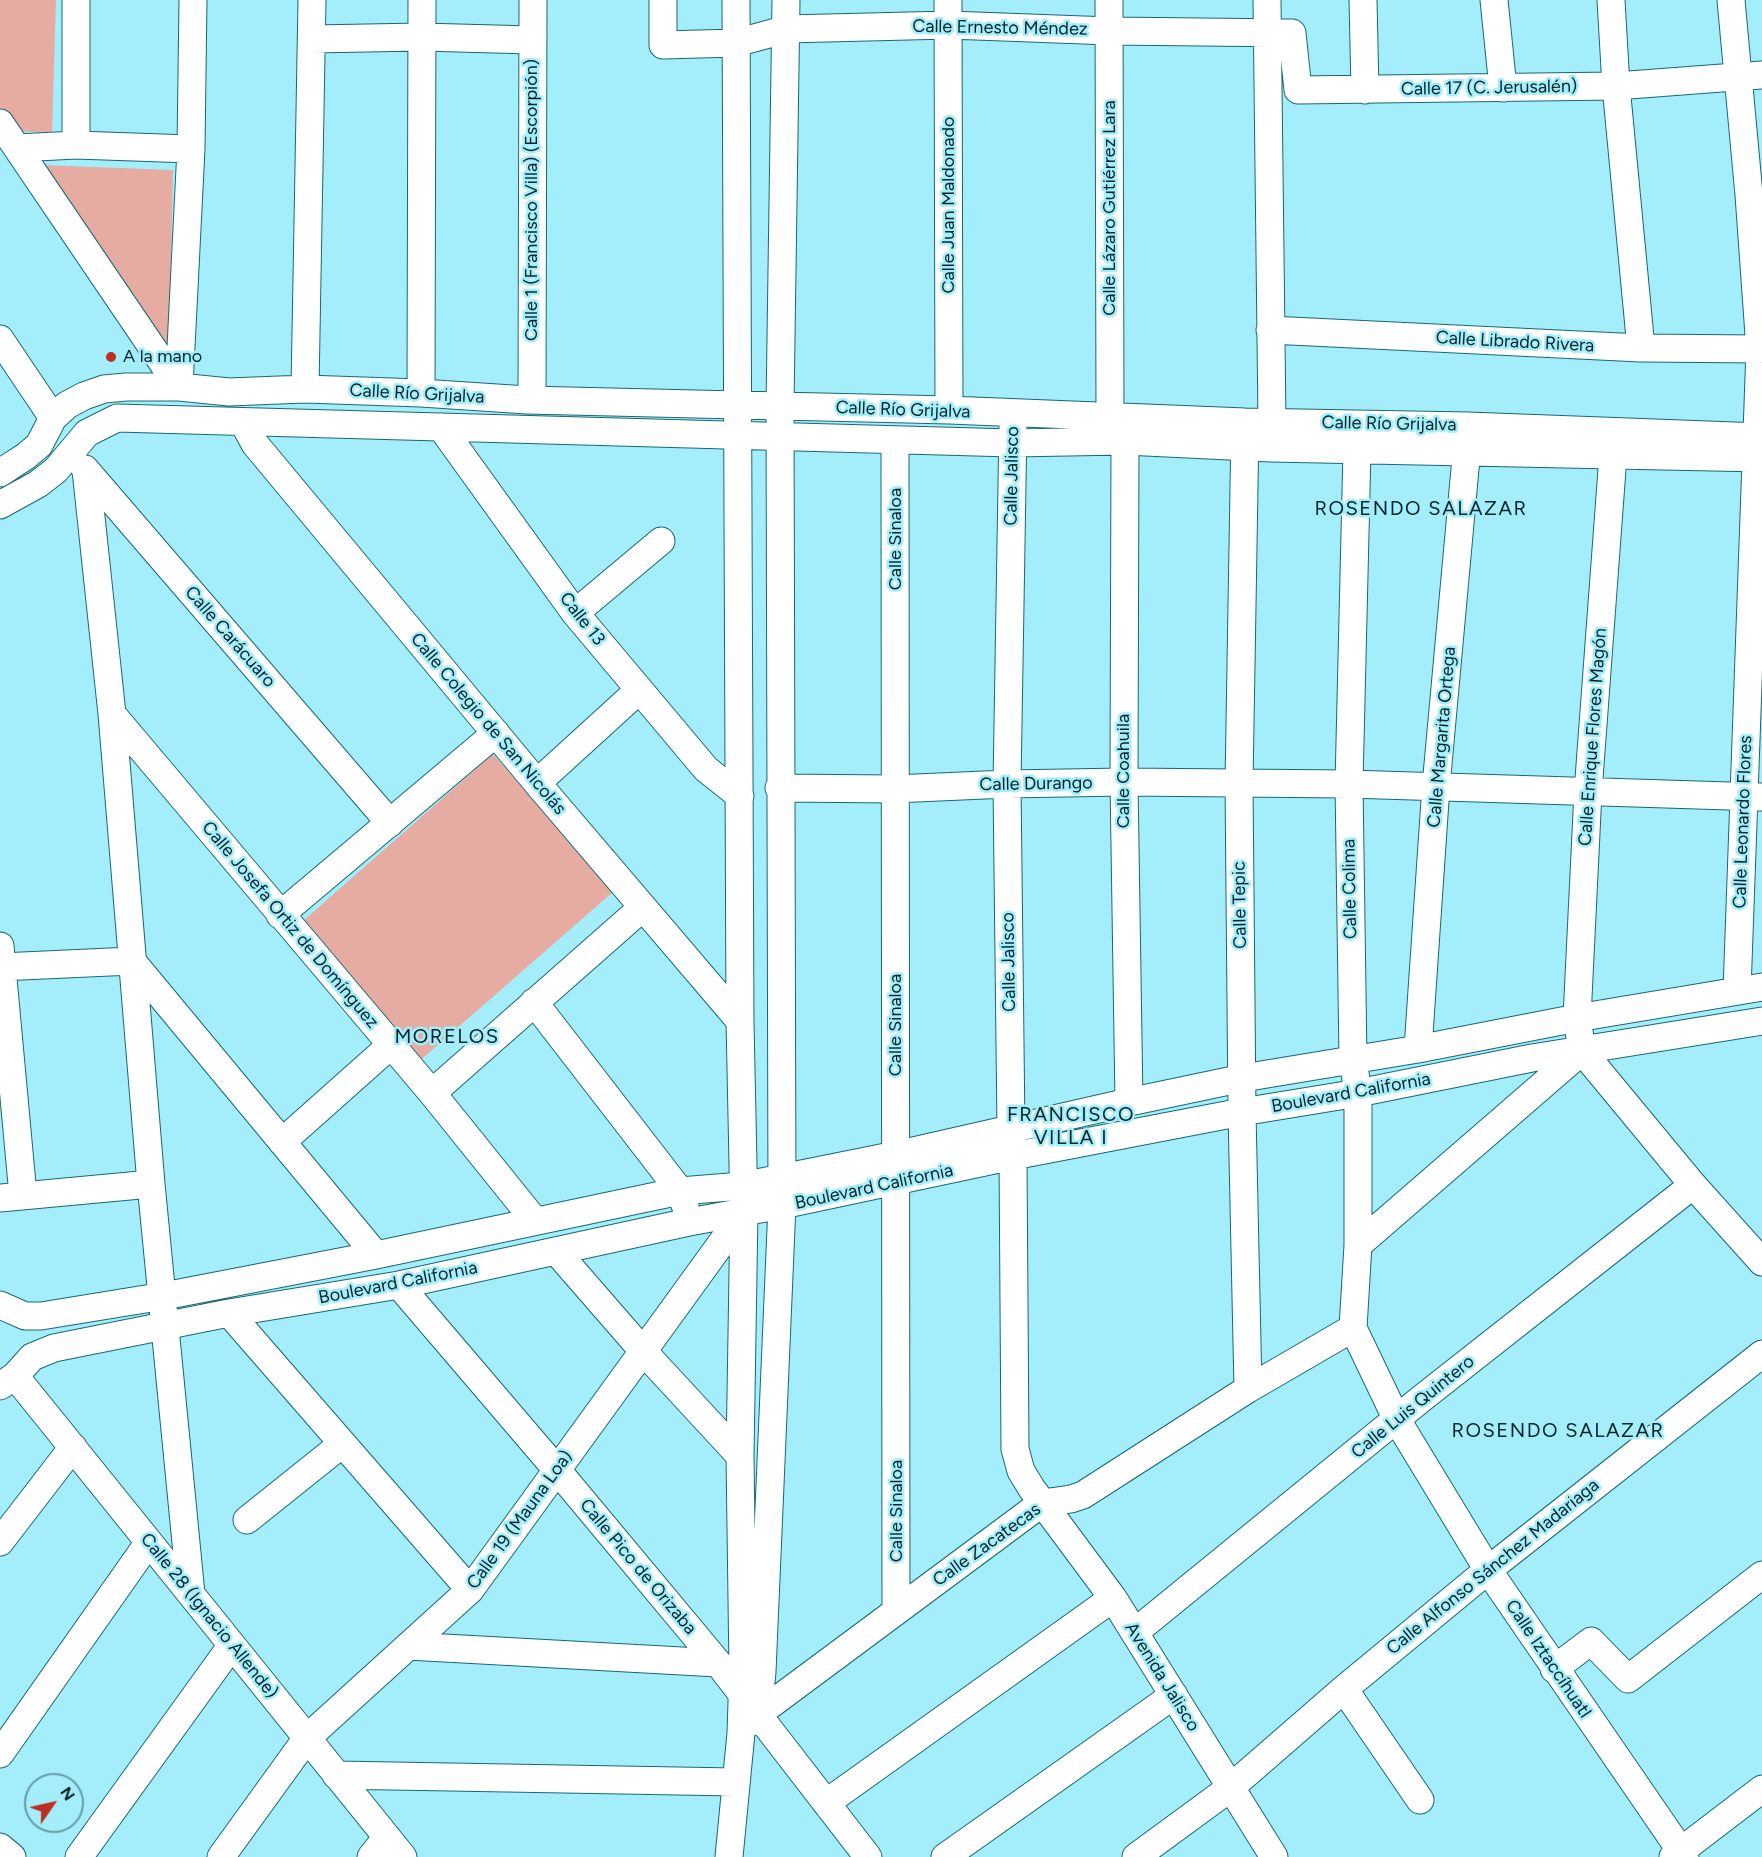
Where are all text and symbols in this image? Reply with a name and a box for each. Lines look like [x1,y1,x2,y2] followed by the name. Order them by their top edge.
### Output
[912,16,1088,40] street label: Calle Ernesto Méndez
[521,59,543,341] street label: Calle 1 (Francisco Villa) (Escorpión)
[1401,76,1577,100] street label: Calle 17 (C. Jerusalén)
[1099,100,1121,316] street label: Calle Lázaro Gutiérrez Lara
[938,117,960,293] street label: Calle Juan Maldonado
[1435,327,1595,357] street label: Calle Librado Rivera
[123,346,202,368] place label: A la mano
[104,350,118,364] marker: A la mano
[349,380,485,408] street label: Calle Río Grijalva
[835,397,971,423] street label: Calle Río Grijalva
[1321,412,1457,436] street label: Calle Río Grijalva
[1000,426,1024,526] street label: Calle Jalisco
[885,488,907,590] street label: Calle Sinaloa
[1315,497,1527,521] district label: ROSENDO SALAZAR
[180,582,280,692] street label: Calle Carácuaro
[555,588,609,650] street label: Calle 13
[1575,627,1611,847] street label: Calle Enrique Flores Magón
[406,629,570,819] street label: Calle Colegio de San Nicolás
[1423,646,1461,828] street label: Calle Margarita Ortega
[1113,714,1135,828] street label: Calle Coahuila
[1729,735,1757,909] street label: Calle Leonardo Flores
[979,772,1093,796] street label: Calle Durango
[197,817,383,1033] street label: Calle Josefa Ortiz de Domínguez
[1338,839,1362,939] street label: Calle Colima
[1228,861,1252,949] street label: Calle Tepic
[997,912,1021,1012] street label: Calle Jalisco
[885,974,907,1076] street label: Calle Sinaloa
[394,1025,500,1049] district label: MORELOS
[1270,1068,1432,1118] street label: Boulevard California
[1007,1103,1135,1150] district label: FRANCISCO VILLA I
[793,1160,955,1214] street label: Boulevard California
[317,1257,479,1309] street label: Boulevard California
[1347,1351,1479,1463] street label: Calle Luis Quintero
[1452,1419,1664,1443] district label: ROSENDO SALAZAR
[462,1446,578,1594] street label: Calle 19 (Mauna Loa)
[886,1460,908,1562] street label: Calle Sinaloa
[1382,1474,1604,1660] street label: Calle Alfonso Sánchez Madariaga
[575,1495,701,1639] street label: Calle Pico de Orizaba
[929,1499,1045,1591] street label: Calle Zacatecas
[136,1529,282,1703] street label: Calle 28 (Ignacio Allende)
[1501,1596,1595,1722] street label: Calle Iztaccíhuatl
[1120,1618,1204,1736] street label: Avenida Jalisco
[24,1773,84,1833] north arrow
[56,1783,79,1804] text: N

